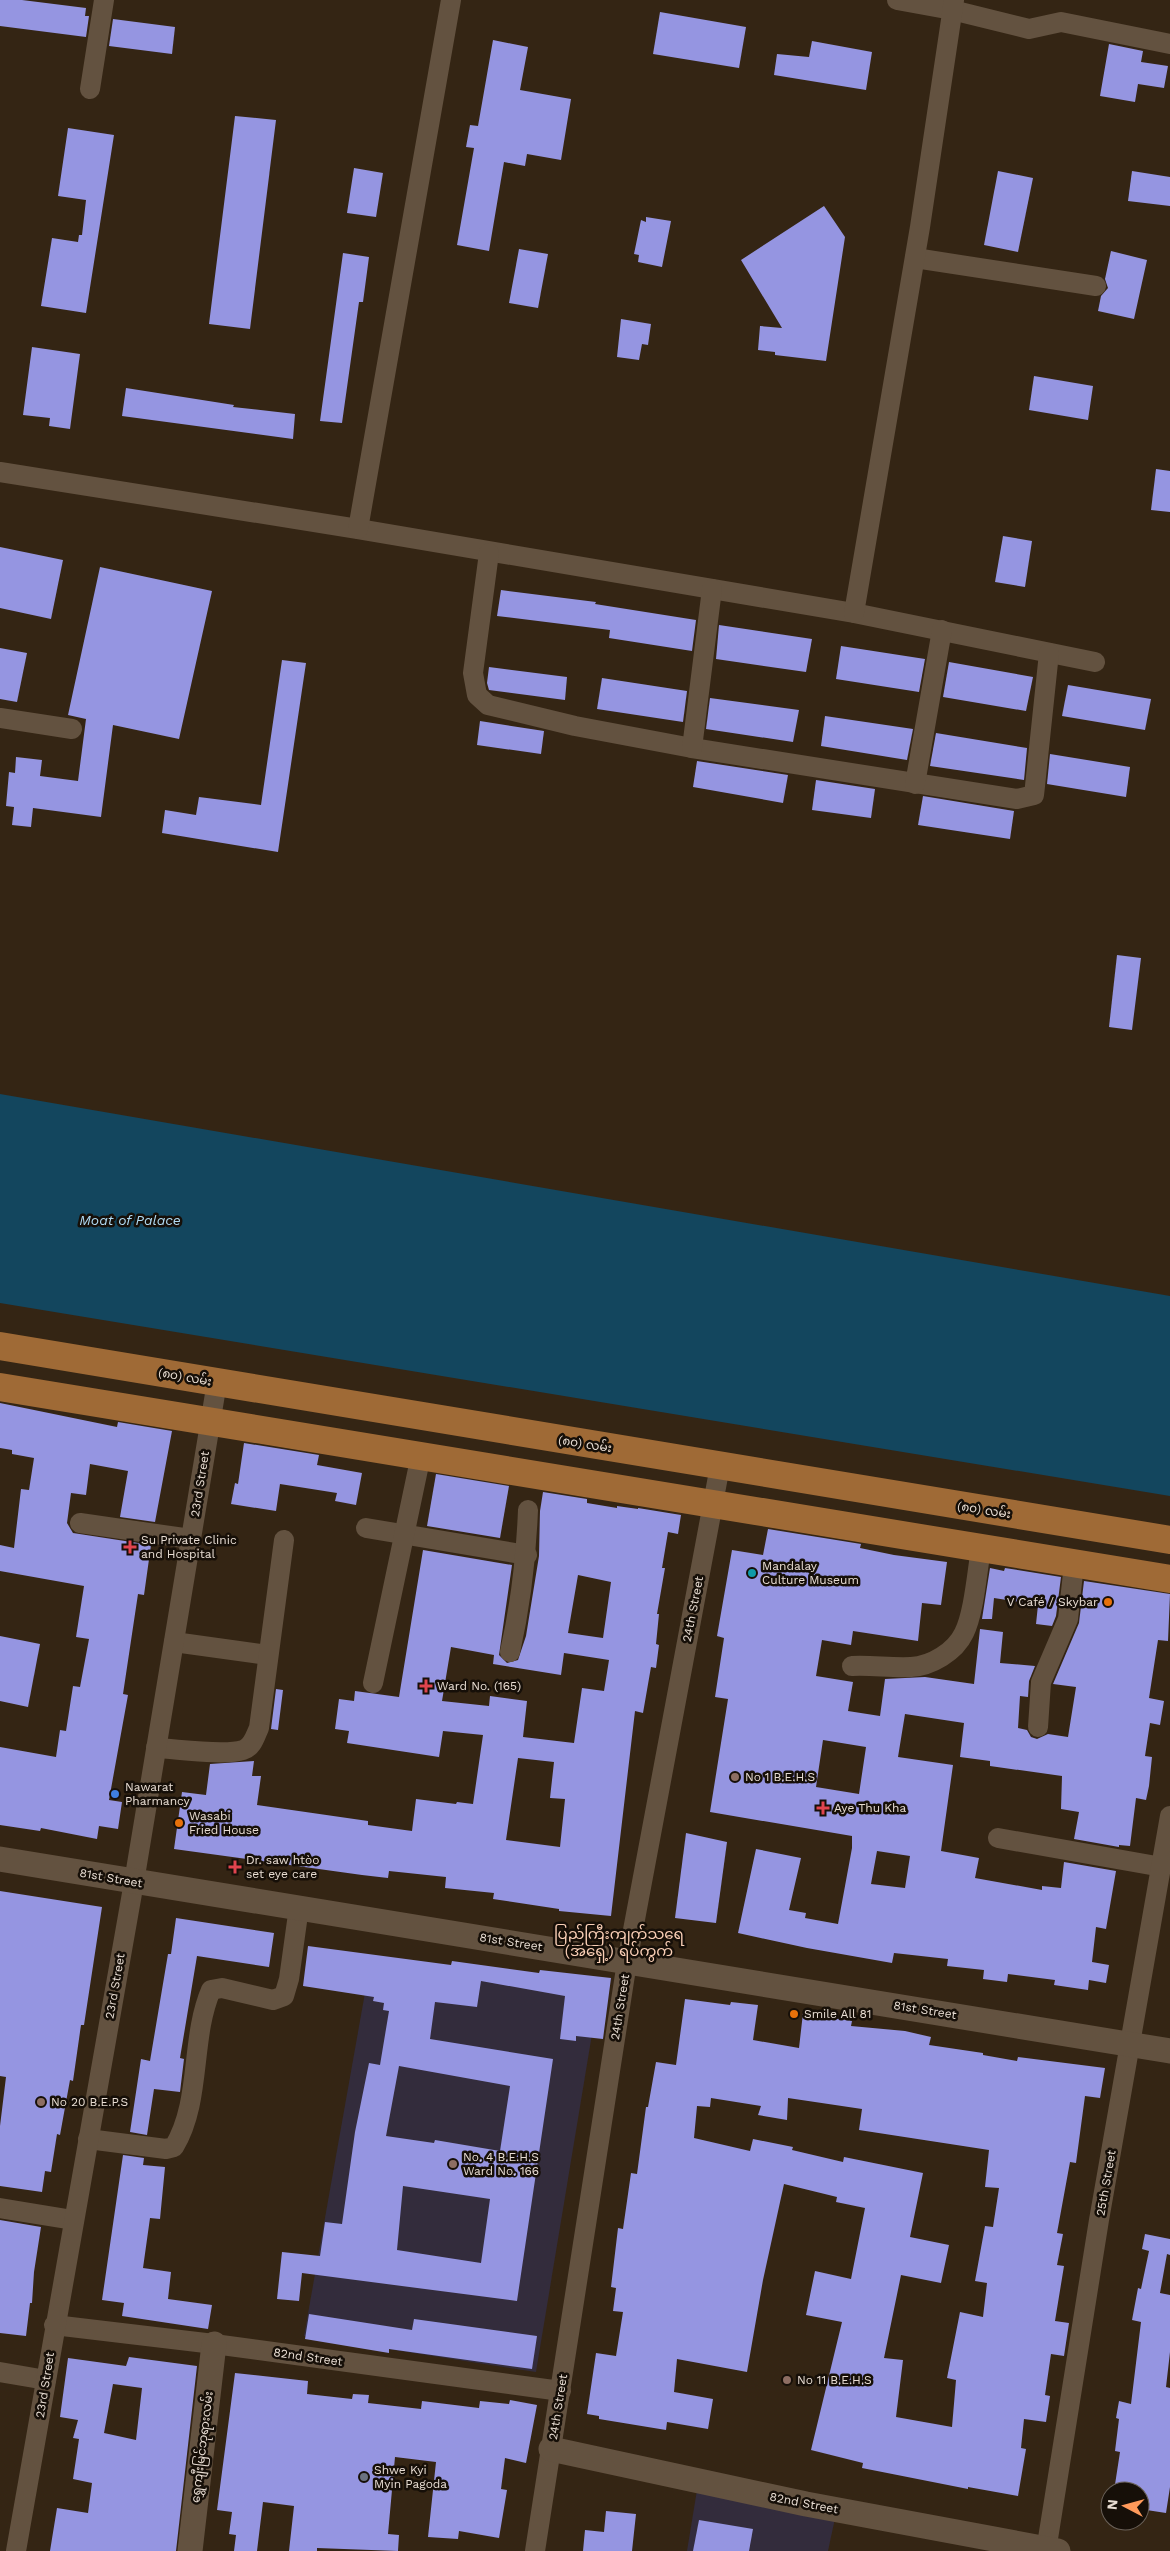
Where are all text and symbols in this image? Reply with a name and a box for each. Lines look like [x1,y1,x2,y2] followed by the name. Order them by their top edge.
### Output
[79,1212,181,1228] water label: Moat of Palace
[157,1363,213,1389] street label: (၈၀) လမ်း
[557,1431,613,1455] street label: (၈၀) လမ်း
[188,1450,212,1518] street label: 23rd Street
[956,1497,1012,1521] street label: (၈၀) လမ်း
[141,1533,237,1561] place label: Su Private Clinic and Hospital
[123,1540,137,1554] marker: Su Private Clinic and Hospital
[762,1559,859,1587] place label: Mandalay Culture Museum
[746,1567,758,1579] marker: Mandalay Culture Museum
[680,1575,706,1643] street label: 24th Street
[1007,1595,1098,1609] place label: V Café / Skybar
[1102,1596,1114,1608] marker: V Café / Skybar
[419,1679,433,1693] marker: Ward No. (165)
[437,1679,521,1693] place label: Ward No. (165)
[745,1770,815,1784] place label: No 1 B.E.H.S
[729,1771,741,1783] marker: No 1 B.E.H.S
[125,1780,191,1808] place label: Nawarat Pharmancy
[109,1788,121,1800] marker: Nawarat Pharmancy
[816,1801,830,1815] marker: Aye Thu Kha
[834,1801,906,1815] place label: Aye Thu Kha
[189,1809,259,1837] place label: Wasabi Fried House
[173,1817,185,1829] marker: Wasabi Fried House
[246,1853,319,1881] place label: Dr. saw htòo set eye care
[228,1860,242,1874] marker: Dr. saw htòo set eye care
[78,1866,144,1890] street label: 81st Street
[554,1924,685,1963] district label: ပြည်ကြီးကျက်သရေ (အရှေ့) ရပ်ကွက်
[478,1930,544,1954] street label: 81st Street
[102,1952,128,2020] street label: 23rd Street
[608,1973,632,2041] street label: 24th Street
[892,1998,958,2022] street label: 81st Street
[804,2007,871,2021] place label: Smile All 81
[788,2008,800,2020] marker: Smile All 81
[51,2095,128,2109] place label: No 20 B.E.P.S
[35,2096,47,2108] marker: No 20 B.E.P.S
[1093,2149,1119,2217] street label: 25th Street
[463,2150,539,2178] place label: No. 4 B.E.H.S Ward No. 166
[447,2158,459,2170] marker: No. 4 B.E.H.S Ward No. 166
[273,2345,343,2369] street label: 82nd Street
[33,2351,57,2419] street label: 23rd Street
[546,2373,570,2441] street label: 24th Street
[797,2373,872,2387] place label: No 11 B.E.H.S
[781,2374,793,2386] marker: No 11 B.E.H.S
[186,2390,219,2504] street label: ရွှေကျီးမြင်ဘုရားလမ်း
[374,2463,447,2491] place label: Shwe Kyi Myin Pagoda
[358,2471,370,2483] marker: Shwe Kyi Myin Pagoda
[1100,2481,1150,2531] north arrow
[769,2489,839,2517] street label: 82nd Street
[1104,2499,1121,2511] text: N

